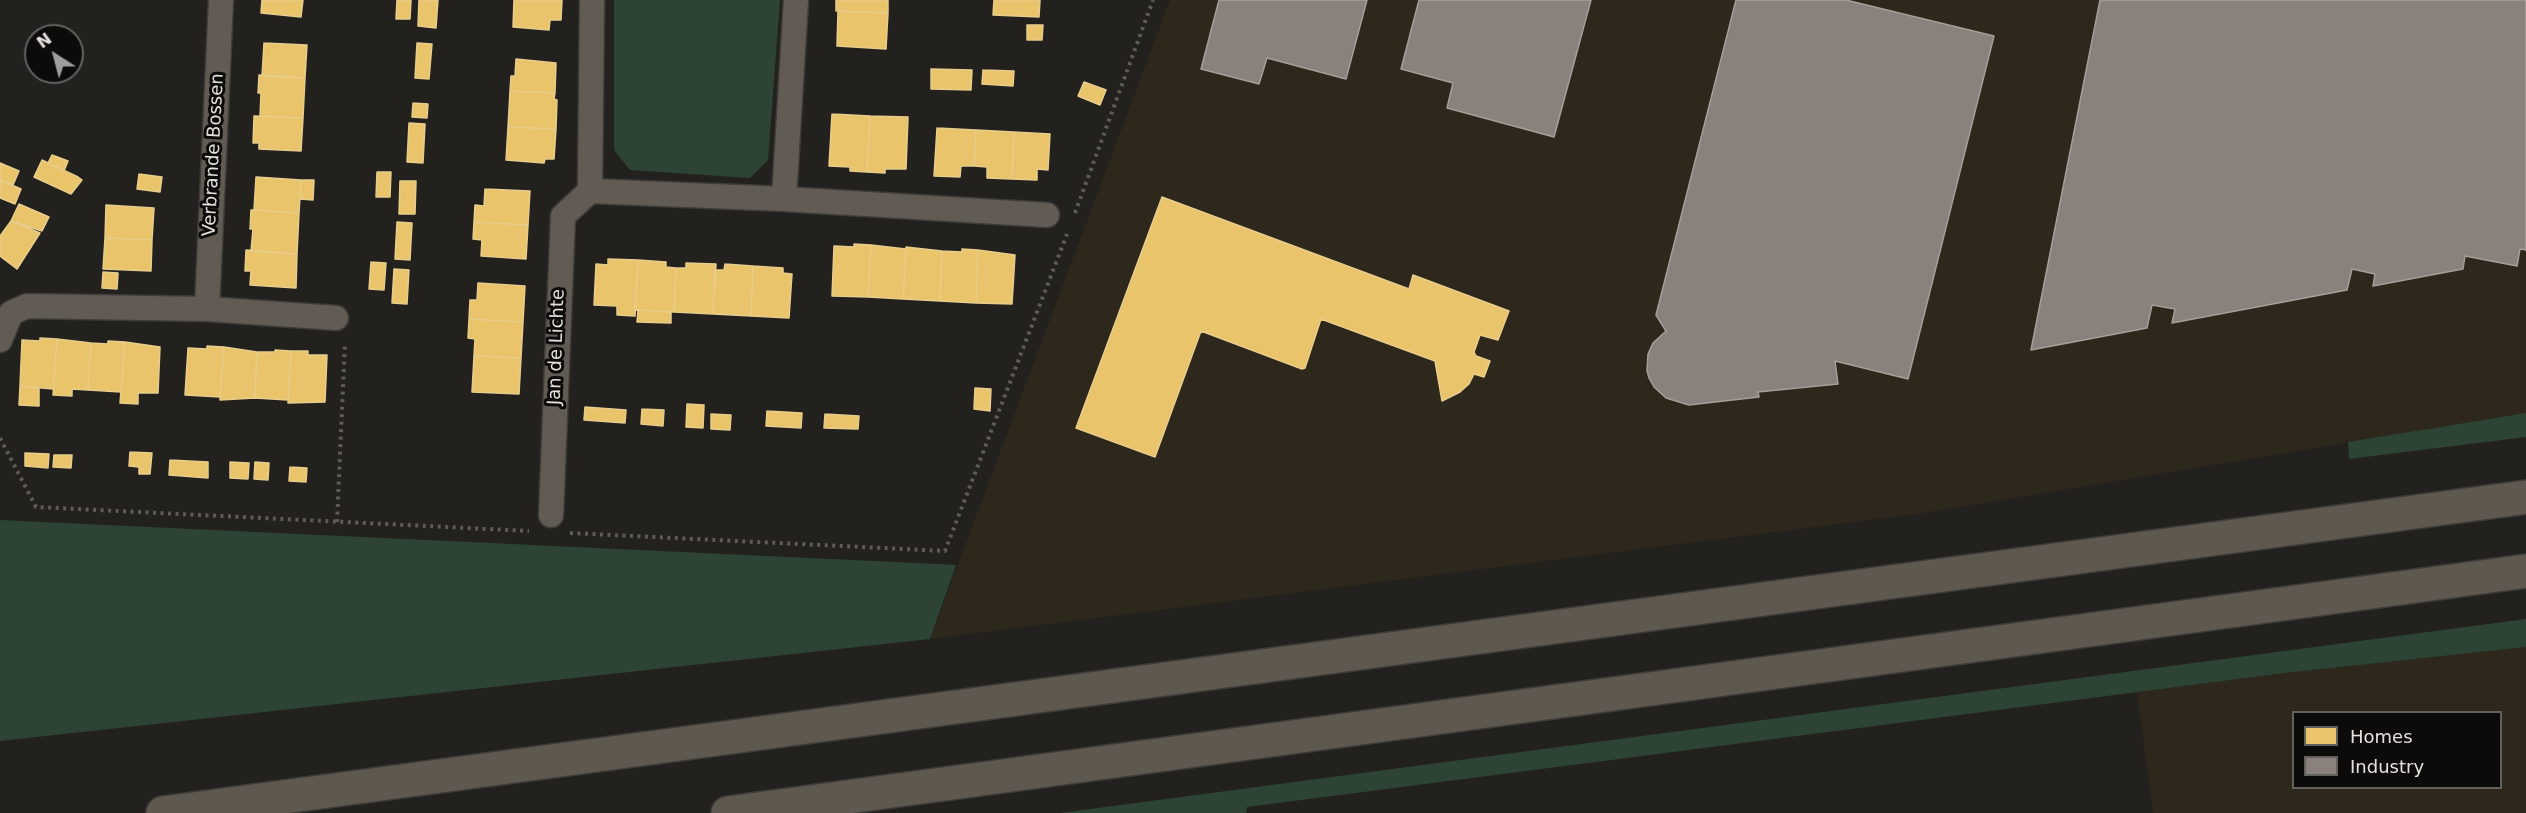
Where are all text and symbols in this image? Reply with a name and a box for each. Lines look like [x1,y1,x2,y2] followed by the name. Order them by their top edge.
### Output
[24,24,84,84] north arrow
[33,29,55,52] text: N
[199,73,229,237] street label: Verbrande Bossen
[544,289,570,405] street label: Jan de Lichte
[2292,711,2502,789] legend
[2350,726,2413,747] text: Homes
[2350,756,2424,777] text: Industry

